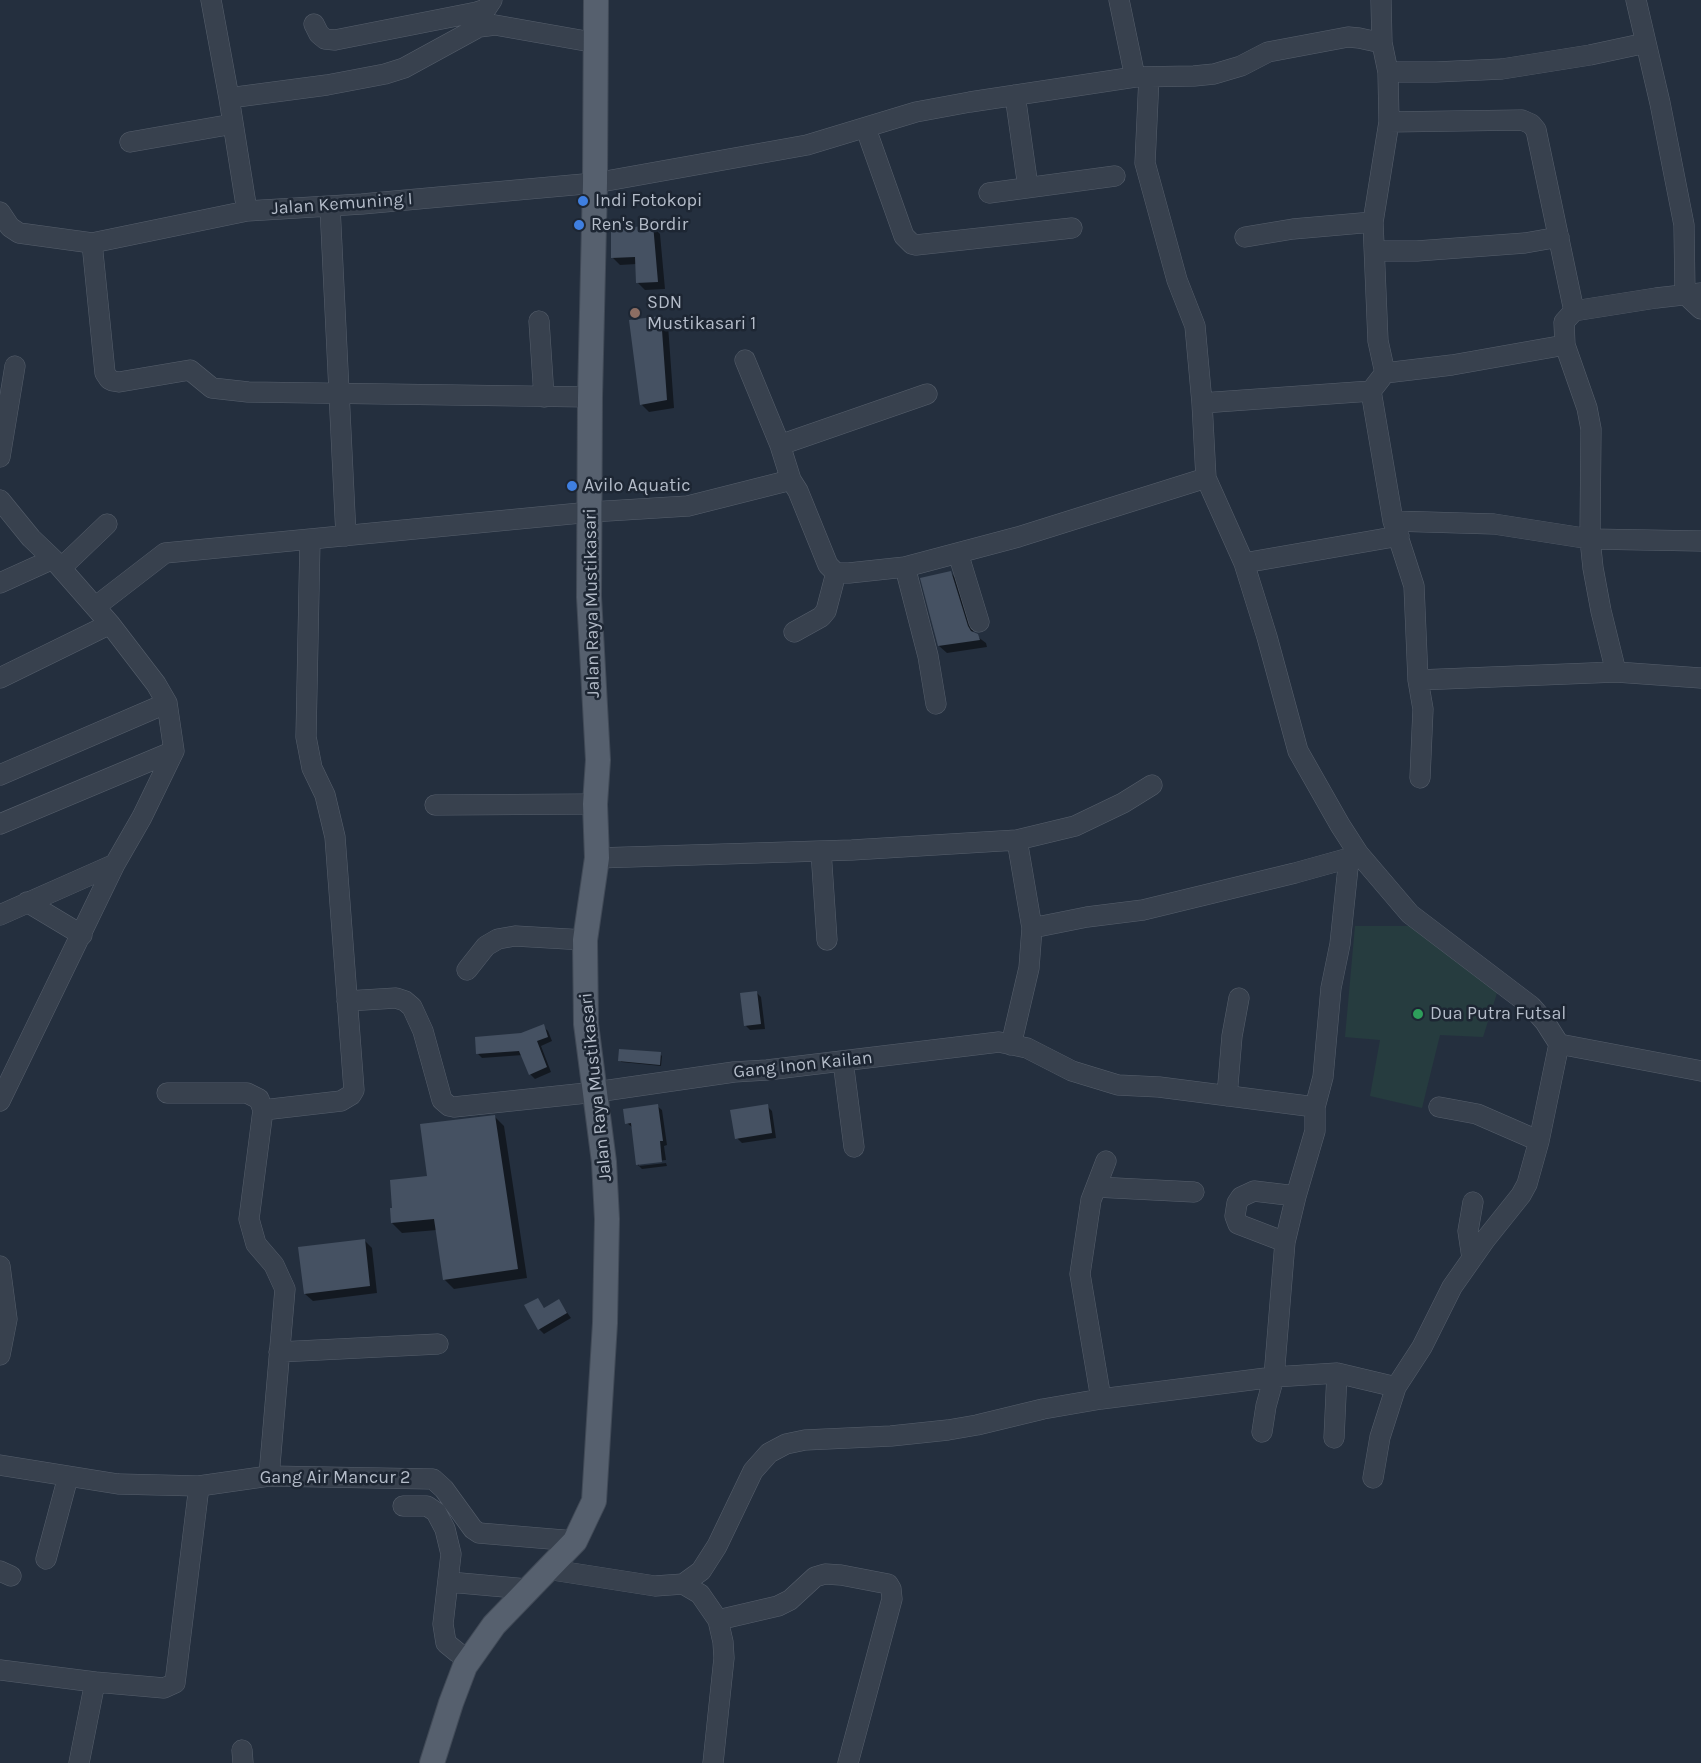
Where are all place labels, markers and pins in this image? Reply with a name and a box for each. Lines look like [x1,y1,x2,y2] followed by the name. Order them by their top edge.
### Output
[595,190,702,212] place label: Indi Fotokopi
[576,194,590,208] marker: Indi Fotokopi
[591,214,688,236] place label: Ren's Bordir
[572,218,586,232] marker: Ren's Bordir
[647,292,756,334] place label: SDN Mustikasari 1
[628,306,642,320] marker: SDN Mustikasari 1
[584,475,691,497] place label: Avilo Aquatic
[565,479,579,493] marker: Avilo Aquatic
[1430,1003,1566,1025] place label: Dua Putra Futsal
[1411,1007,1425,1021] marker: Dua Putra Futsal

